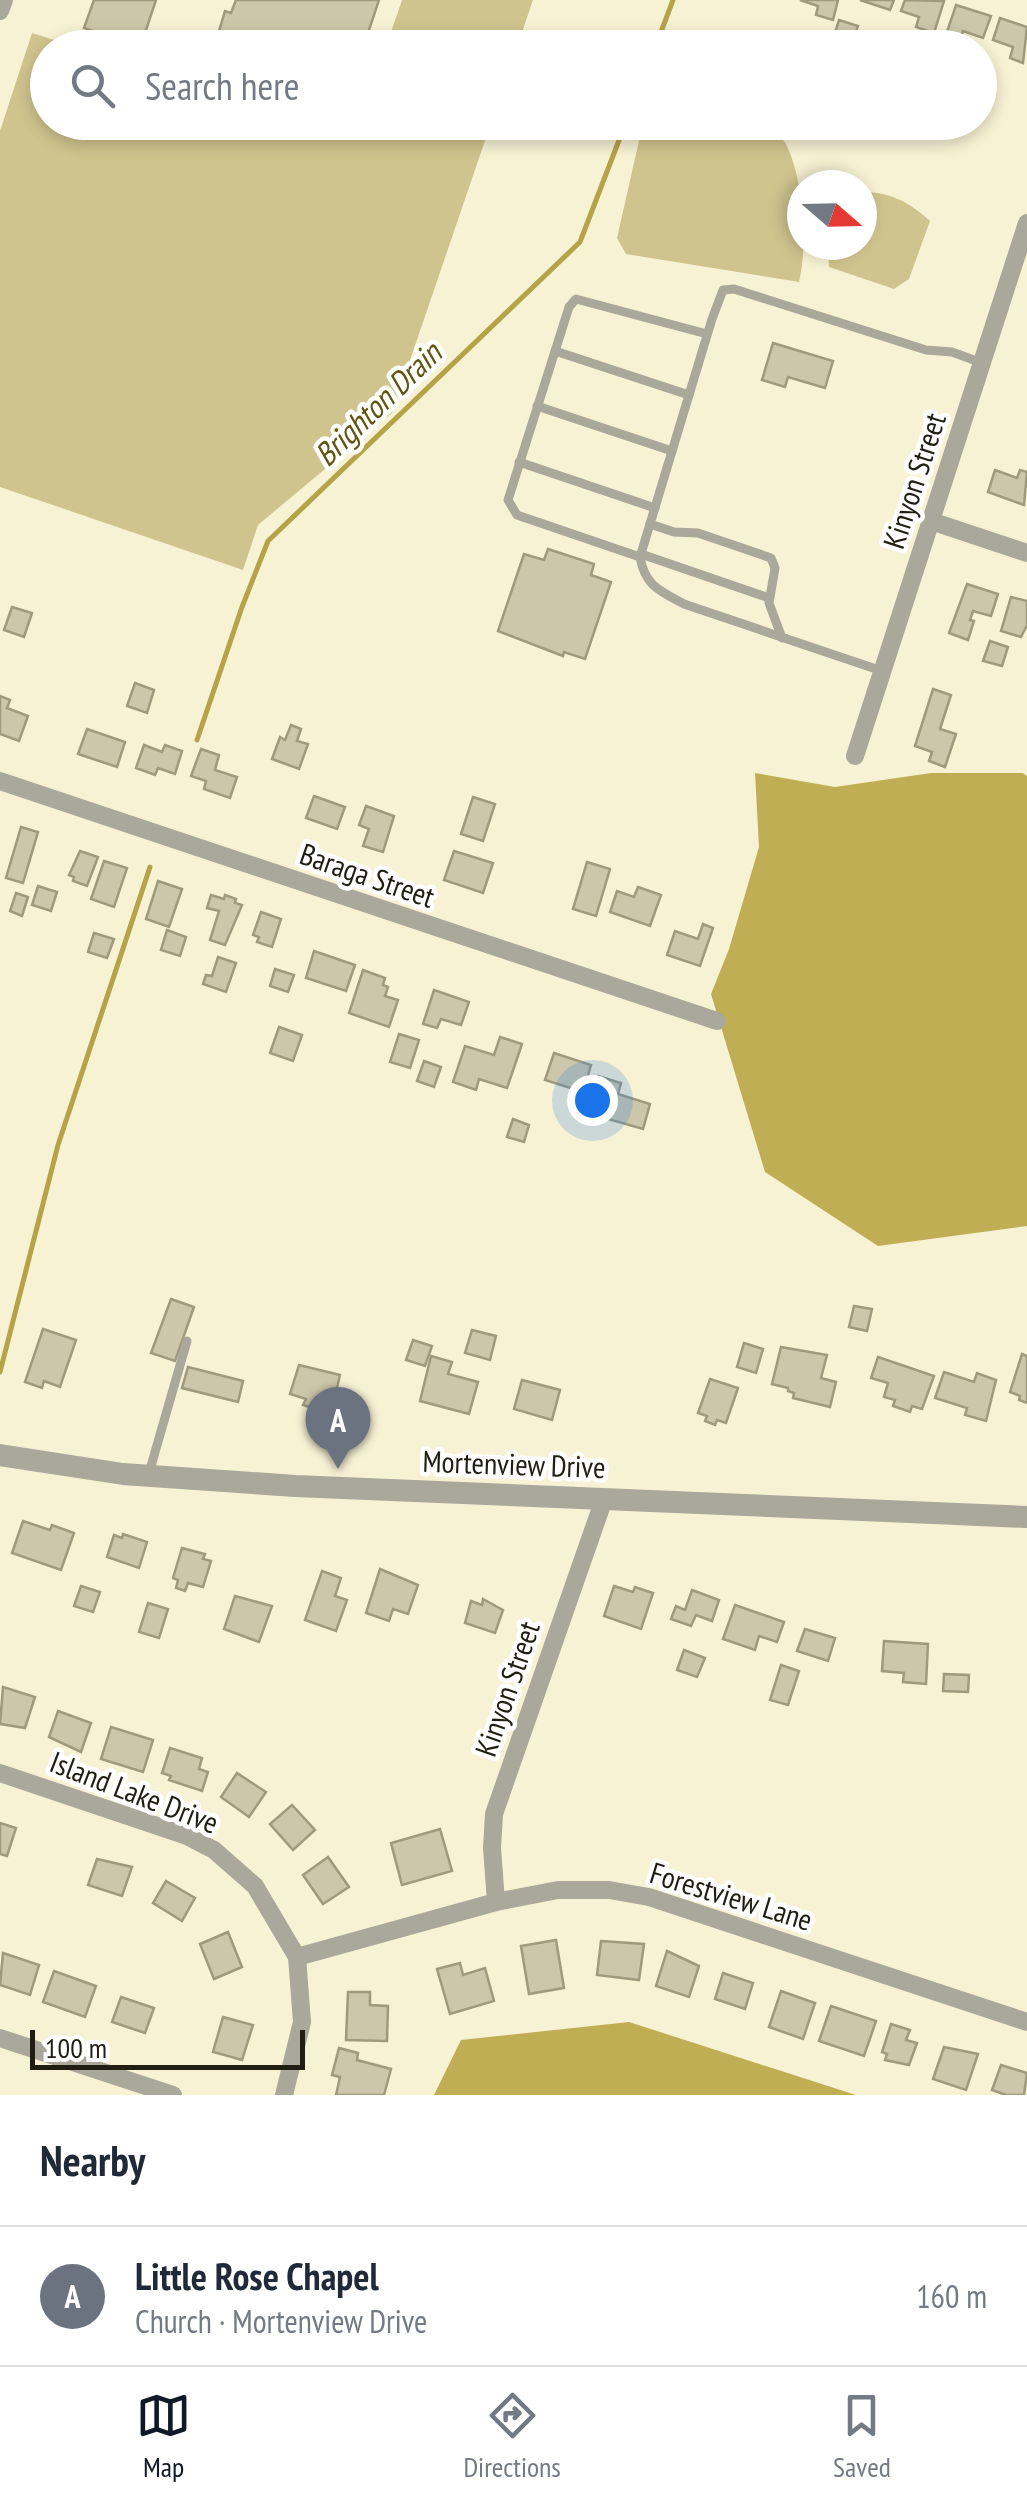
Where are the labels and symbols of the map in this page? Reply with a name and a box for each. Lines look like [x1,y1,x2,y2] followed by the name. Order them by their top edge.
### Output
[787,170,877,260] north arrow
[305,331,451,474] water label: Brighton Drain
[873,407,954,553] street label: Kinyon Street
[295,833,441,916] street label: Baraga Street
[567,1075,618,1126] your location
[306,1386,370,1469] pin: A
[422,1441,606,1486] street label: Mortenview Drive
[465,1615,548,1761] street label: Kinyon Street
[45,1742,224,1842] street label: Island Lake Drive
[646,1852,817,1939] street label: Forestview Lane
[30,2025,305,2070] scale bar

